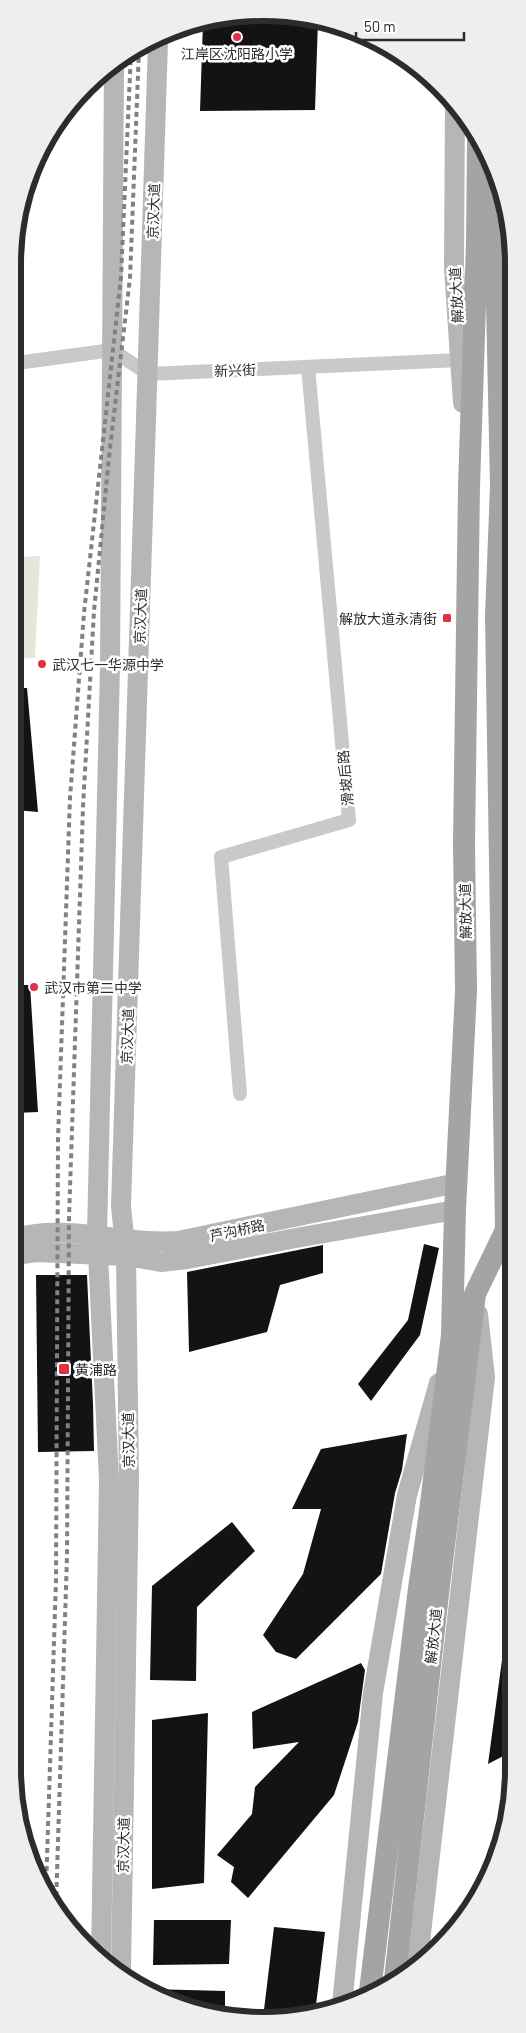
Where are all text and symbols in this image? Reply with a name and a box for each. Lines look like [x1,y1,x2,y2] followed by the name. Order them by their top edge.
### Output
[356,10,464,42] scale bar
[364,17,396,35] text: 50 m
[231,31,243,43] marker: 江岸区沈阳路小学
[181,45,293,62] place label: 江岸区沈阳路小学
[144,183,162,239] street label: 京汉大道
[446,267,466,323] street label: 解放大道
[214,361,256,379] street label: 新兴街
[131,588,149,644] street label: 京汉大道
[339,610,437,627] place label: 解放大道永清街
[441,612,453,624] marker: 解放大道永清街
[52,656,164,673] place label: 武汉七一华源中学
[36,658,48,670] marker: 武汉七一华源中学
[334,749,356,807] street label: 滑坡后路
[456,883,474,939] street label: 解放大道
[44,979,142,996] place label: 武汉市第二中学
[28,981,40,993] marker: 武汉市第二中学
[118,1008,136,1064] street label: 京汉大道
[208,1216,266,1244] street label: 芦沟桥路
[75,1361,117,1378] place label: 黄浦路
[57,1362,71,1376] marker: 黄浦路
[119,1412,137,1468] street label: 京汉大道
[422,1607,444,1665] street label: 解放大道
[114,1817,132,1873] street label: 京汉大道

